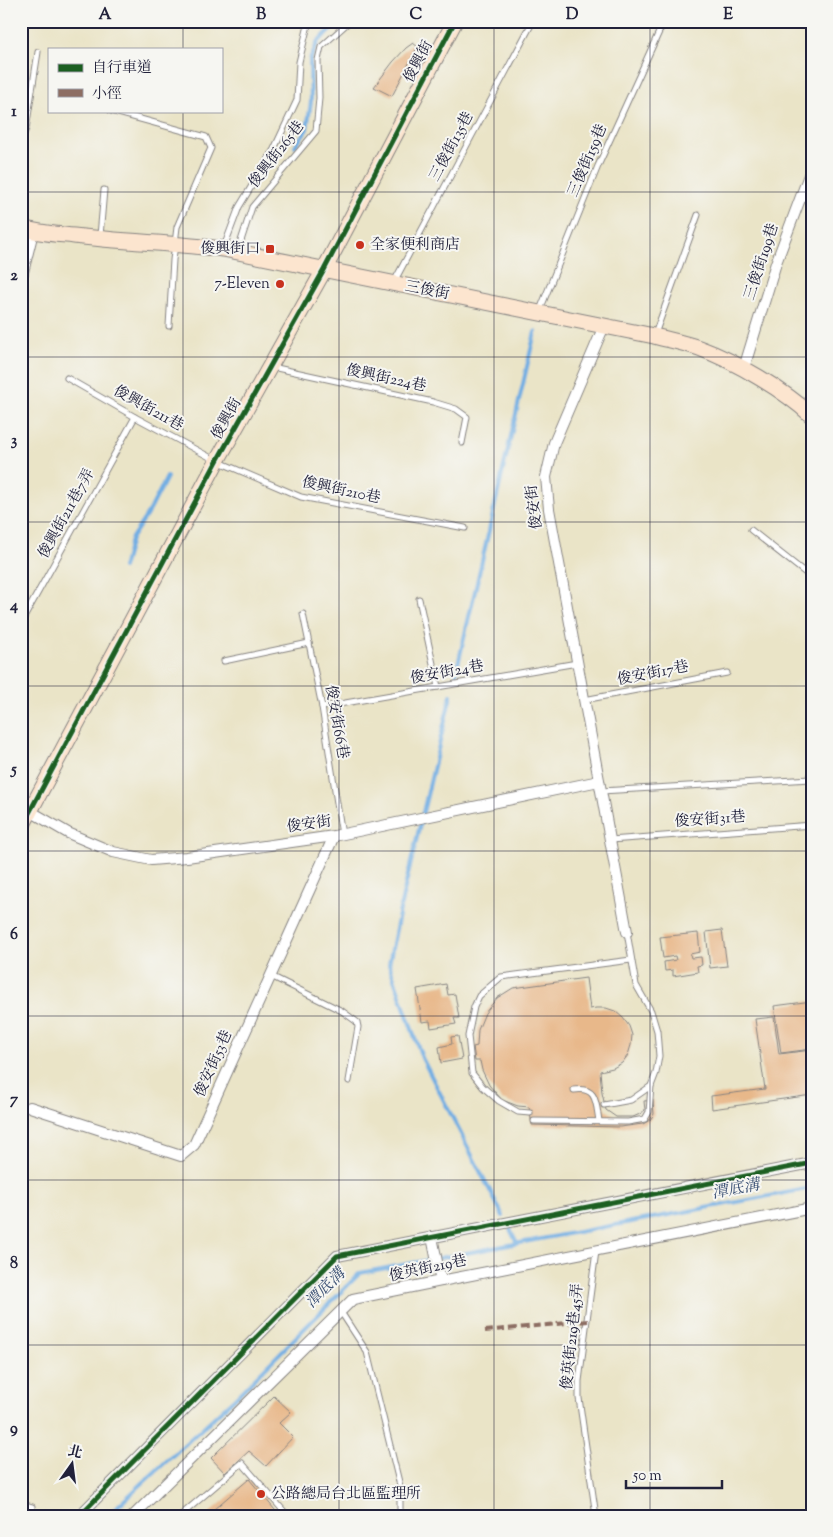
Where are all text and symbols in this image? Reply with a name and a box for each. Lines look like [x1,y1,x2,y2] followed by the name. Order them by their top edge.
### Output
[99,4,112,27] text: A
[256,4,266,27] text: B
[410,4,423,27] text: C
[566,4,579,27] text: D
[723,4,733,27] text: E
[399,37,439,87] street label: 俊興街
[48,48,222,112] legend
[92,58,152,79] text: 自行車道
[92,84,122,105] text: 小徑
[11,101,17,124] text: 1
[425,108,479,186] street label: 三俊街135巷
[244,117,310,193] street label: 俊興街265巷
[563,121,613,201] street label: 三俊街159巷
[740,221,784,303] street label: 三俊街199巷
[370,235,460,256] place label: 全家便利商店
[200,239,260,260] place label: 俊興街口
[354,239,366,251] marker: 全家便利商店
[264,243,276,255] marker: 俊興街口
[10,265,18,288] text: 2
[215,274,270,295] place label: 7-Eleven
[403,276,451,306] street label: 三俊街
[274,278,286,290] marker: 7-Eleven
[344,360,428,398] street label: 俊興街224巷
[109,381,187,437] street label: 俊興街211巷
[207,394,247,444] street label: 俊興街
[11,430,18,453] text: 3
[34,465,100,563] street label: 俊興街211巷7弄
[300,472,382,510] street label: 俊興街210巷
[522,483,548,531] street label: 俊安街
[9,595,18,618] text: 4
[408,656,486,690] street label: 俊安街24巷
[615,657,691,691] street label: 俊安街17巷
[319,683,353,761] street label: 俊安街66巷
[9,759,17,782] text: 5
[674,807,746,833] street label: 俊安街31巷
[285,811,333,839] street label: 俊安街
[10,924,18,947] text: 6
[190,1027,238,1101] street label: 俊安街53巷
[10,1089,19,1112] text: 7
[710,1174,765,1206] water label: 潭底溝
[387,1250,469,1288] street label: 俊英街219巷
[10,1253,18,1276] text: 8
[301,1262,353,1314] water label: 潭底溝
[557,1283,589,1391] street label: 俊英街219巷45弄
[10,1418,18,1441] text: 9
[48,1440,98,1490] north arrow
[65,1442,84,1465] text: 北
[626,1457,722,1489] scale bar
[632,1466,662,1487] text: 50 m
[271,1484,421,1505] place label: 公路總局台北區監理所
[255,1488,267,1500] marker: 公路總局台北區監理所

